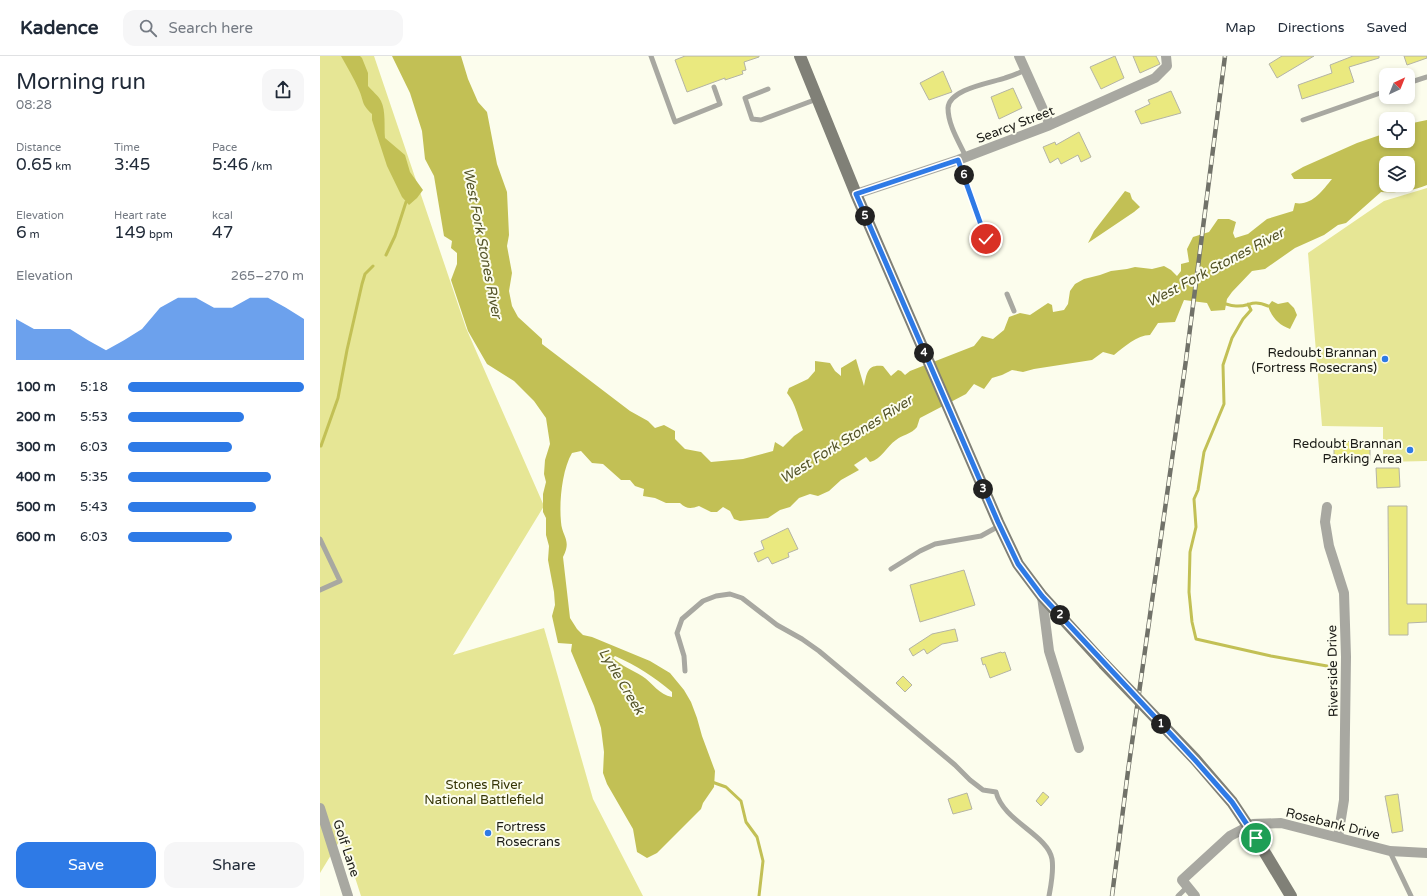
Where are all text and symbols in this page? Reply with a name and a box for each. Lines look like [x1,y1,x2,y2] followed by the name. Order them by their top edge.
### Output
[123,10,403,46] search box
[20,17,99,39] text: Kadence
[137,17,159,39] icon: search
[169,19,253,37] text: Search here
[1225,19,1256,36] text: Map
[1278,19,1345,36] text: Directions
[1367,19,1407,36] text: Saved
[1379,68,1415,104] north arrow
[1379,68,1415,192] map controls
[16,69,146,95] text: Morning run
[262,69,304,111] button: share
[16,97,52,113] text: 08:28
[974,103,1056,147] street label: Searcy Street
[1379,112,1415,148] button: locate
[16,141,61,154] text: Distance
[114,141,140,154] text: Time
[212,141,237,154] text: Pace
[16,154,52,175] text: 0.65
[114,154,150,175] text: 3:45
[212,154,248,175] text: 5:46
[1379,156,1415,192] button: layers
[52,160,71,173] text: km
[248,160,272,173] text: /km
[954,165,974,185] pin: 6
[460,166,506,321] water label: West Fork Stones River
[961,168,967,181] text: 6
[855,206,875,226] pin: 5
[16,209,64,222] text: Elevation
[114,209,166,222] text: Heart rate
[212,209,233,222] text: kcal
[862,209,868,222] text: 5
[16,222,27,243] text: 6
[114,222,146,243] text: 149
[212,222,233,243] text: 47
[969,222,1003,256] pin
[1144,223,1288,311] water label: West Fork Stones River
[27,228,40,241] text: m
[146,228,173,241] text: bpm
[975,228,997,250] icon: check
[16,268,73,284] text: Elevation
[231,268,304,284] text: 265–270 m
[914,343,934,363] pin: 4
[1252,345,1377,376] place label: Redoubt Brannan (Fortress Rosecrans)
[921,346,927,359] text: 4
[1380,354,1390,364] marker: Redoubt Brannan (Fortress Rosecrans)
[16,379,56,395] text: 100 m
[80,379,108,395] text: 5:18
[777,391,917,487] water label: West Fork Stones River
[16,409,56,425] text: 200 m
[80,409,108,425] text: 5:53
[1293,436,1402,467] place label: Redoubt Brannan Parking Area
[16,439,56,455] text: 300 m
[80,439,108,455] text: 6:03
[1405,445,1415,455] marker: Redoubt Brannan Parking Area
[16,469,56,485] text: 400 m
[80,469,108,485] text: 5:35
[973,479,993,499] pin: 3
[980,482,986,495] text: 3
[16,499,56,515] text: 500 m
[80,499,108,515] text: 5:43
[16,529,56,545] text: 600 m
[80,529,108,545] text: 6:03
[1050,605,1070,625] pin: 2
[1057,608,1063,621] text: 2
[1324,625,1342,717] street label: Riverside Drive
[595,645,649,719] water label: Lytle Creek
[1151,714,1171,734] pin: 1
[1158,717,1164,730] text: 1
[424,777,544,808] park label: Stones River National Battlefield
[1284,805,1382,843] street label: Rosebank Drive
[329,818,363,879] street label: Golf Lane
[496,819,560,850] place label: Fortress Rosecrans
[1239,821,1273,855] pin
[1245,827,1267,849] icon: arrive
[483,828,493,838] marker: Fortress Rosecrans
[16,842,156,888] button: Save
[164,842,304,888] button: Share

